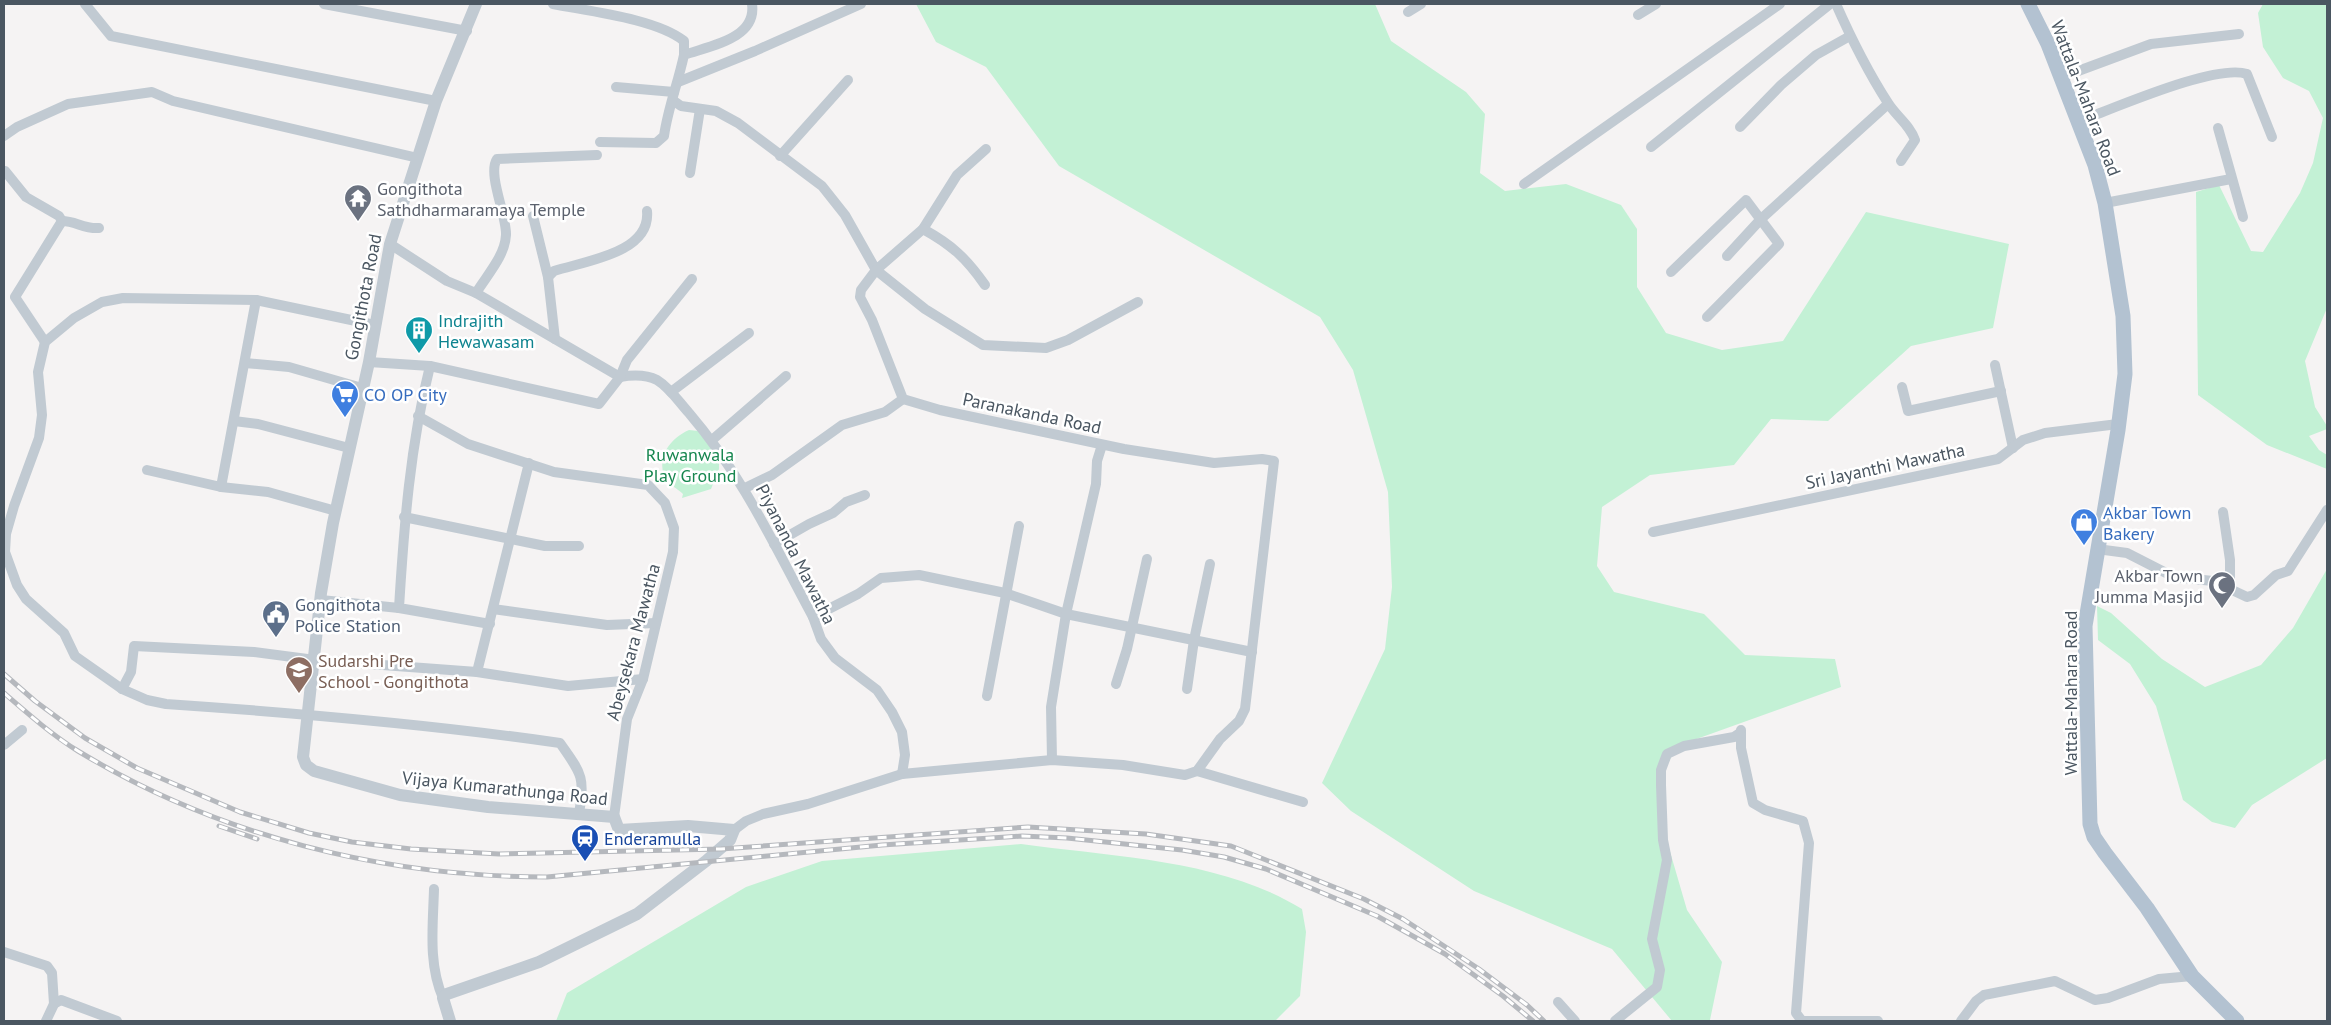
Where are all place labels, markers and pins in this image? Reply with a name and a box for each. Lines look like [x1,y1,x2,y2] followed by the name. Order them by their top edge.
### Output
[377,177,585,221] place label: Gongithota Sathdharmaramaya Temple
[343,183,373,222] temple icon: Gongithota Sathdharmaramaya Temple
[438,309,534,353] place label: Indrajith Hewawasam
[404,315,434,354] building icon: Indrajith Hewawasam
[330,379,360,418] supermarket icon: CO OP City
[364,383,448,406] place label: CO OP City
[2103,501,2191,545] place label: Akbar Town Bakery
[2069,507,2099,546] shop icon: Akbar Town Bakery
[2094,564,2203,608] place label: Akbar Town Jumma Masjid
[2207,570,2237,609] mosque icon: Akbar Town Jumma Masjid
[295,593,401,637] place label: Gongithota Police Station
[261,599,291,638] public building icon: Gongithota Police Station
[318,649,469,693] place label: Sudarshi Pre School - Gongithota
[284,655,314,694] school or university icon: Sudarshi Pre School - Gongithota
[570,823,600,862] station icon: Enderamulla
[604,827,701,850] place label: Enderamulla

